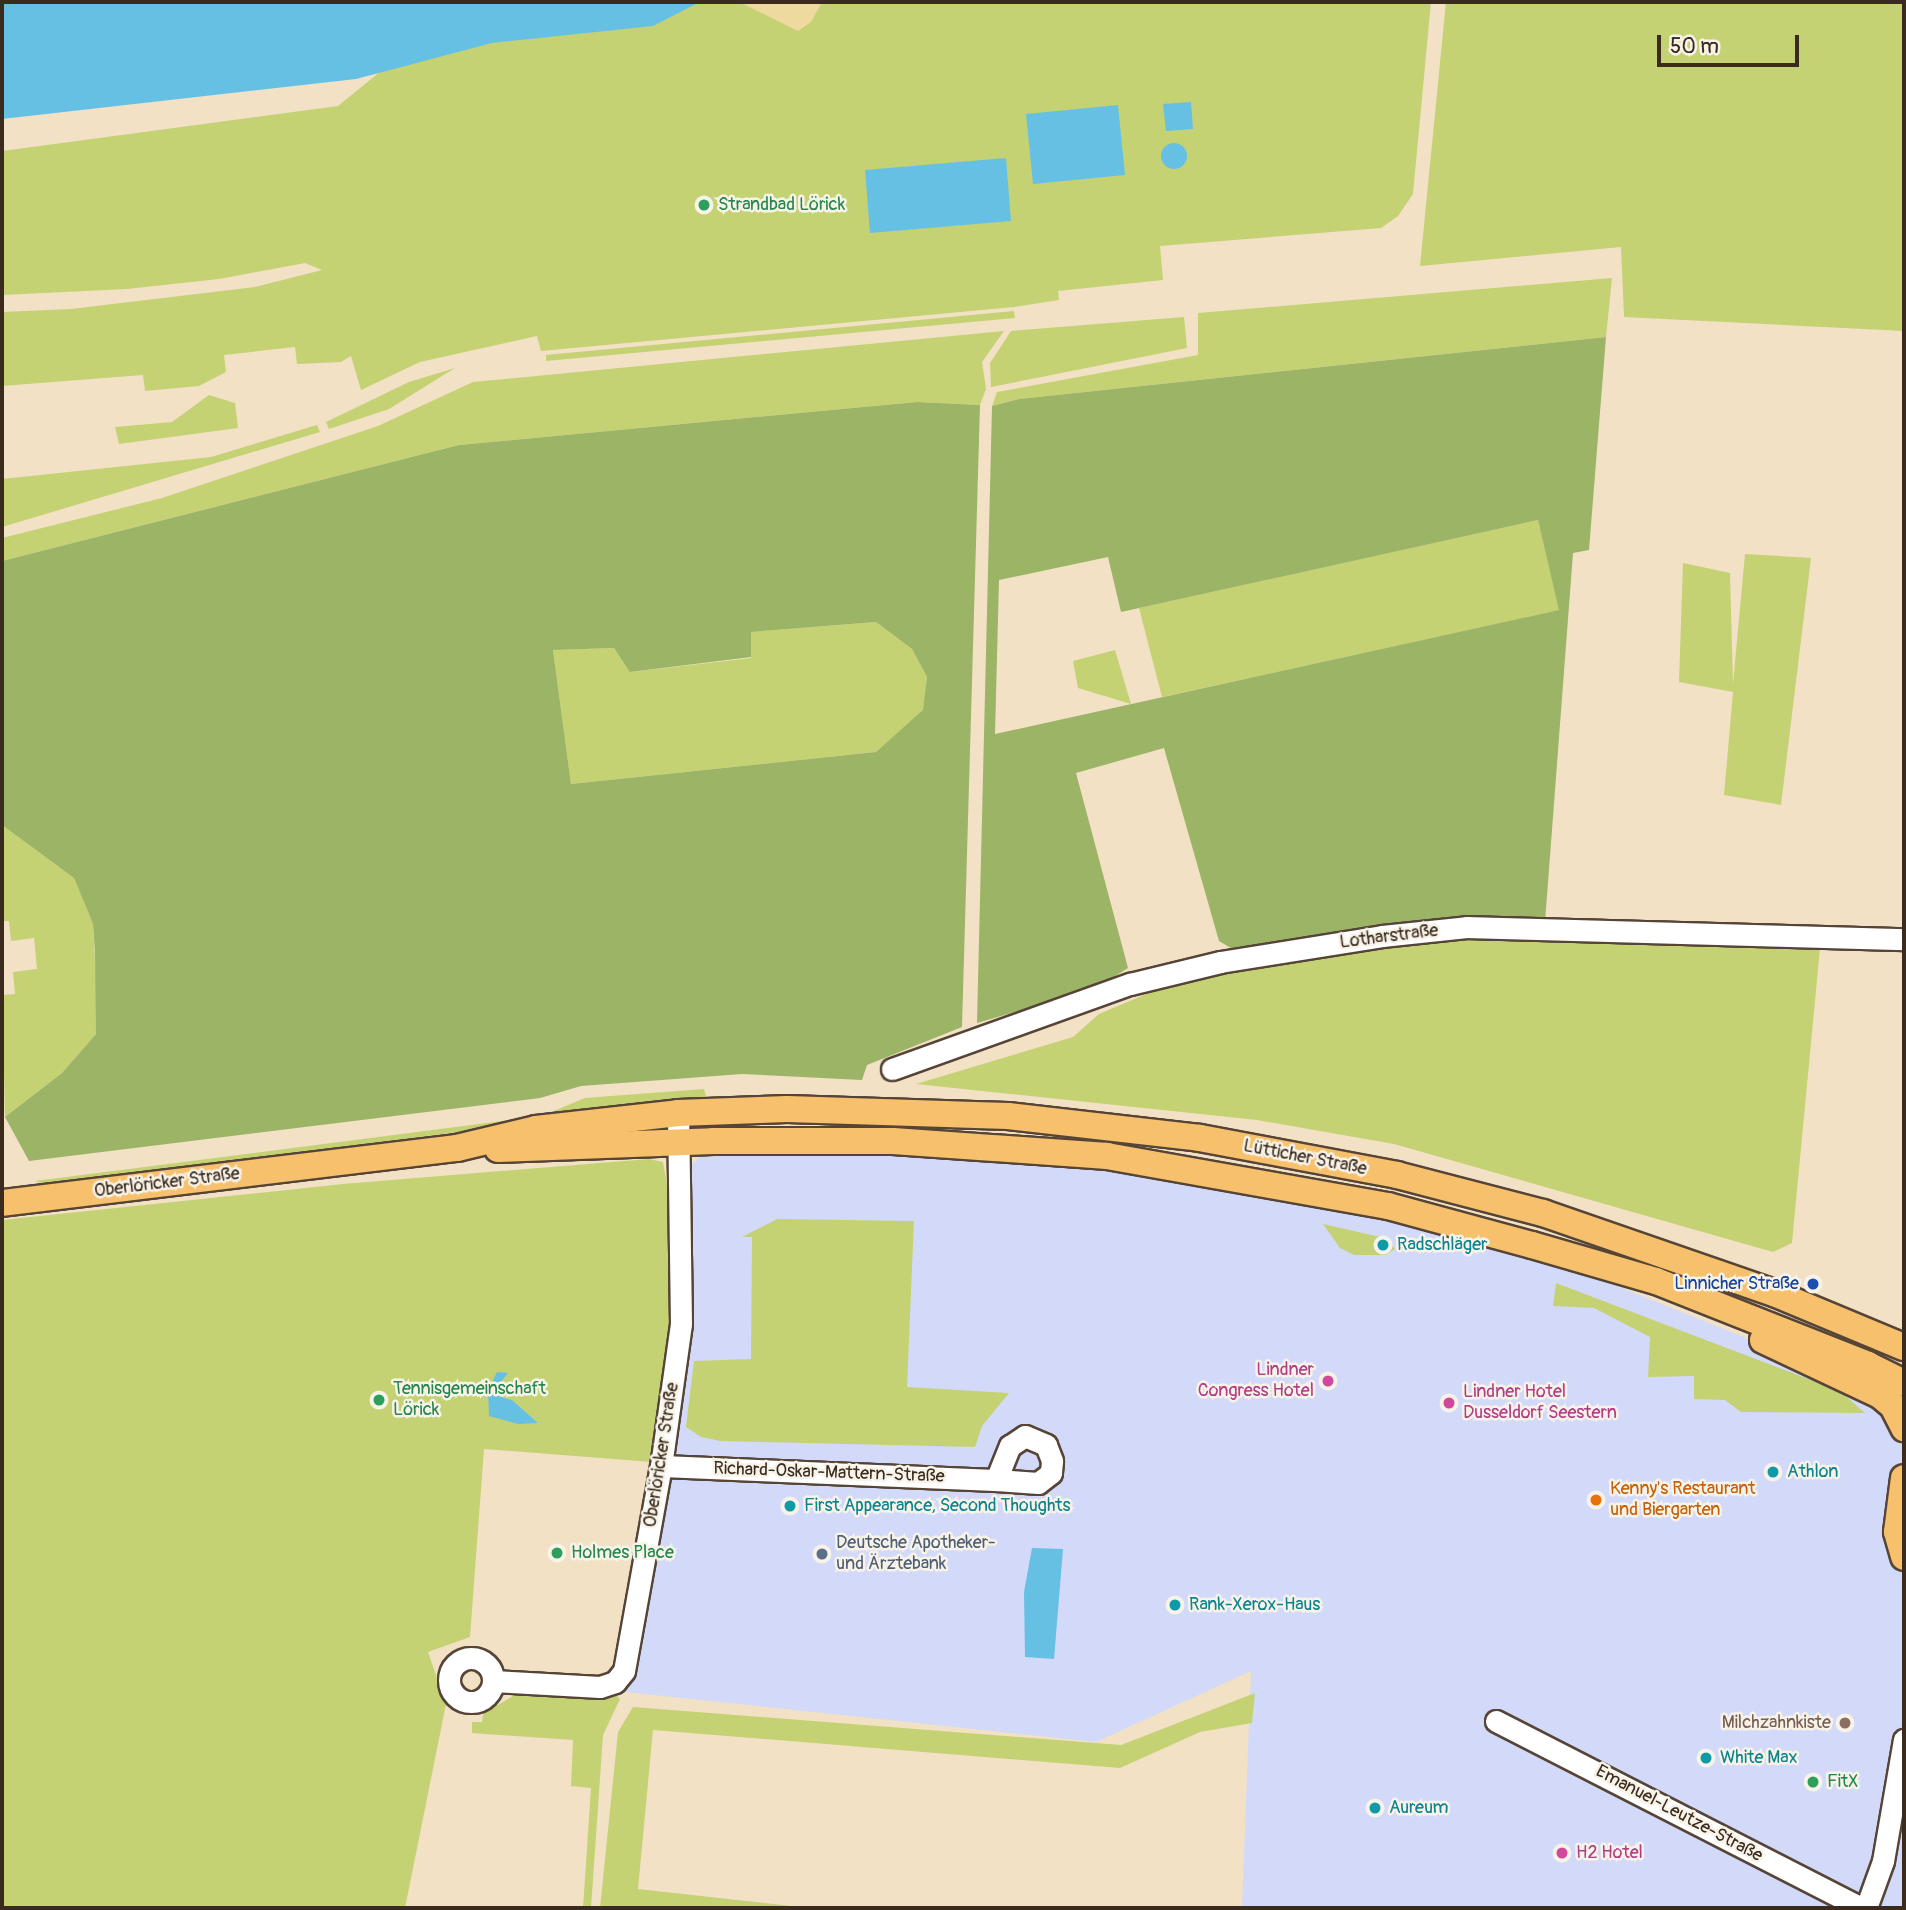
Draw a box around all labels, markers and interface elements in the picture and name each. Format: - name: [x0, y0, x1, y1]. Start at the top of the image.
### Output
- scale bar: [1661, 21, 1803, 65]
- text: 50 m: [1670, 33, 1719, 60]
- place label: Strandbad Lörick: [718, 194, 845, 216]
- marker: Strandbad Lörick: [696, 197, 712, 213]
- street label: Lotharstraße: [1339, 920, 1439, 954]
- street label: Lütticher Straße: [1241, 1135, 1369, 1181]
- street label: Oberlöricker Straße: [93, 1163, 241, 1203]
- place label: Radschläger: [1397, 1234, 1487, 1256]
- marker: Radschläger: [1375, 1237, 1391, 1253]
- place label: Linnicher Straße: [1674, 1273, 1799, 1295]
- marker: Linnicher Straße: [1805, 1276, 1821, 1292]
- place label: Lindner Congress Hotel: [1198, 1360, 1314, 1402]
- marker: Lindner Congress Hotel: [1320, 1373, 1336, 1389]
- place label: Tennisgemeinschaft Lörick: [393, 1379, 546, 1422]
- street label: Oberlöricker Straße: [640, 1381, 684, 1529]
- place label: Lindner Hotel Dusseldorf Seestern: [1463, 1382, 1617, 1424]
- marker: Tennisgemeinschaft Lörick: [371, 1392, 387, 1408]
- marker: Lindner Hotel Dusseldorf Seestern: [1441, 1395, 1457, 1411]
- street label: Richard-Oskar-Mattern-Straße: [713, 1458, 945, 1488]
- place label: Athlon: [1787, 1461, 1838, 1483]
- marker: Athlon: [1765, 1464, 1781, 1480]
- place label: Kenny's Restaurant und Biergarten: [1610, 1479, 1755, 1522]
- marker: Kenny's Restaurant und Biergarten: [1588, 1492, 1604, 1508]
- place label: First Appearance, Second Thoughts: [804, 1495, 1071, 1517]
- marker: First Appearance, Second Thoughts: [782, 1498, 798, 1514]
- place label: Deutsche Apotheker- und Ärztebank: [836, 1533, 996, 1576]
- place label: Holmes Place: [571, 1542, 674, 1564]
- marker: Holmes Place: [549, 1545, 565, 1561]
- marker: Deutsche Apotheker- und Ärztebank: [814, 1546, 830, 1562]
- place label: Rank-Xerox-Haus: [1189, 1594, 1320, 1616]
- marker: Rank-Xerox-Haus: [1167, 1597, 1183, 1613]
- place label: Milchzahnkiste: [1722, 1712, 1831, 1734]
- marker: Milchzahnkiste: [1837, 1715, 1853, 1731]
- place label: White Max: [1720, 1747, 1798, 1769]
- marker: White Max: [1698, 1750, 1714, 1766]
- street label: Emanuel-Leutze-Straße: [1592, 1761, 1766, 1867]
- place label: FitX: [1827, 1771, 1858, 1793]
- marker: FitX: [1805, 1774, 1821, 1790]
- place label: Aureum: [1389, 1797, 1448, 1819]
- marker: Aureum: [1367, 1800, 1383, 1816]
- place label: H2 Hotel: [1576, 1842, 1643, 1864]
- marker: H2 Hotel: [1554, 1845, 1570, 1861]

